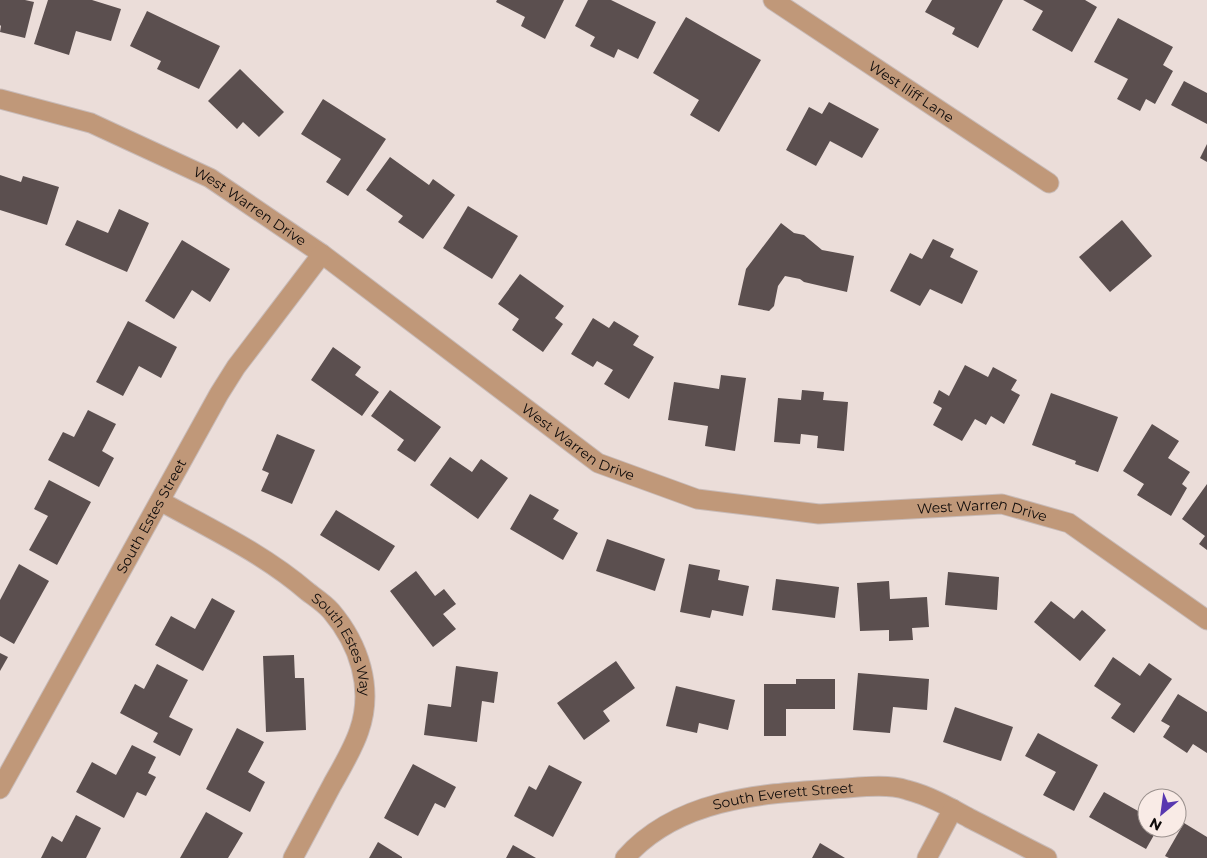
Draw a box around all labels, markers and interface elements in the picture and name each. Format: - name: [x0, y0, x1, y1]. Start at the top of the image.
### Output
- street label: West Iliff Lane: [865, 57, 958, 127]
- street label: West Warren Drive: [191, 163, 310, 250]
- street label: West Warren Drive: [518, 399, 637, 484]
- street label: South Estes Street: [112, 455, 190, 577]
- street label: West Warren Drive: [916, 494, 1049, 525]
- street label: South Estes Way: [308, 589, 374, 697]
- street label: South Everett Street: [711, 779, 855, 814]
- north arrow: [1137, 788, 1187, 838]
- text: N: [1146, 814, 1165, 835]

